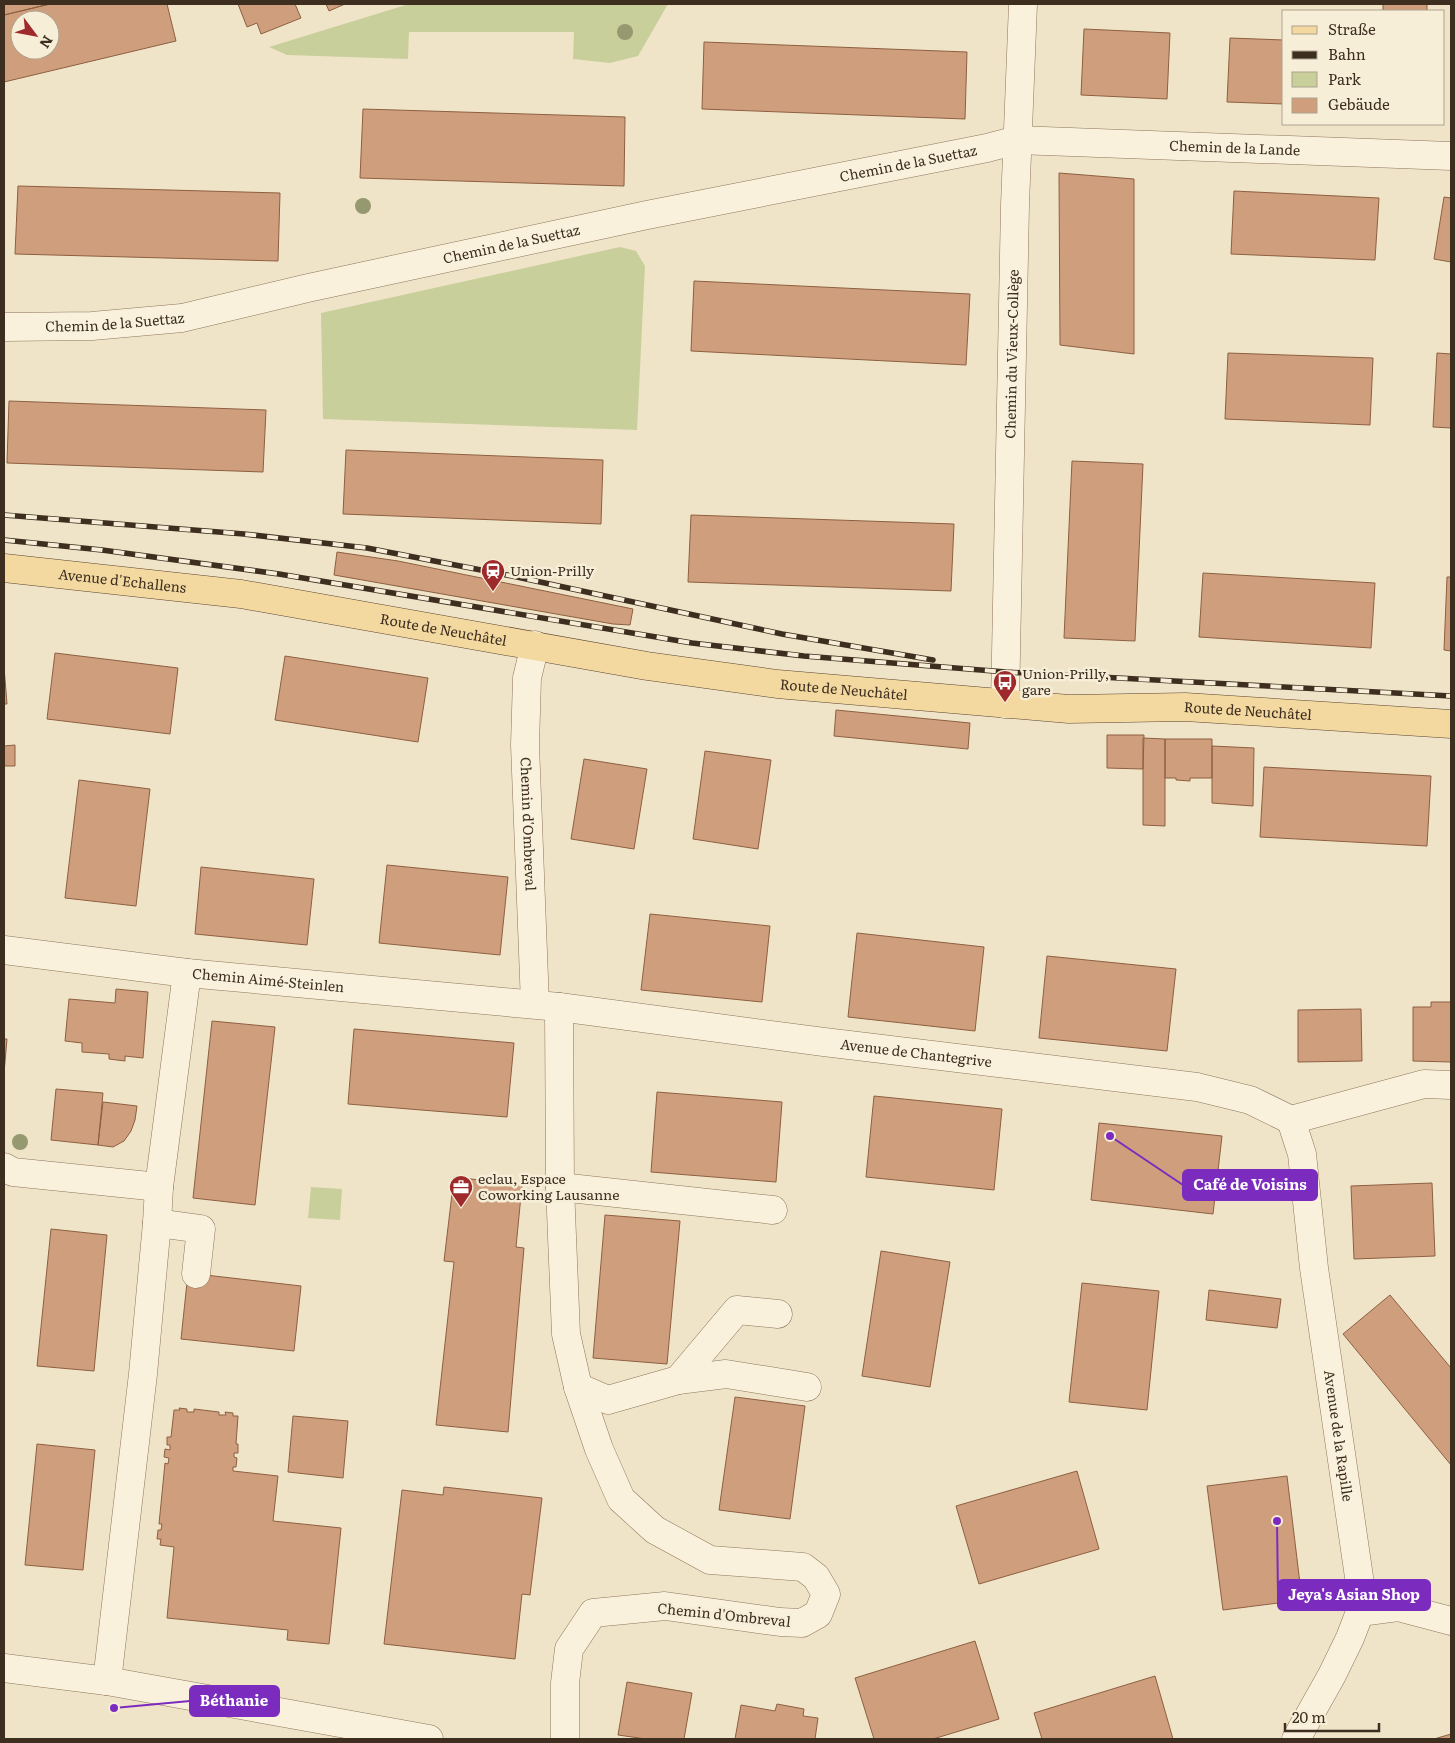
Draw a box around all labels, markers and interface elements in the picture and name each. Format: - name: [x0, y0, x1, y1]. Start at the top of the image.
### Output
- north arrow: [10, 10, 60, 60]
- legend: [1282, 10, 1445, 125]
- text: Straße: [1328, 17, 1376, 40]
- text: N: [35, 32, 58, 53]
- text: Bahn: [1328, 42, 1366, 65]
- text: Park: [1328, 67, 1362, 90]
- text: Gebäude: [1328, 92, 1390, 115]
- street label: Chemin de la Lande: [1169, 135, 1301, 159]
- street label: Chemin de la Suettaz: [838, 139, 979, 186]
- street label: Chemin de la Suettaz: [441, 219, 582, 268]
- street label: Chemin du Vieux-Collège: [999, 269, 1023, 439]
- street label: Chemin de la Suettaz: [45, 307, 185, 336]
- station icon: Union-Prilly: [480, 558, 506, 592]
- place label: Union-Prilly: [510, 560, 595, 580]
- street label: Avenue d'Echallens: [57, 563, 187, 597]
- street label: Route de Neuchâtel: [379, 608, 509, 650]
- place label: Union-Prilly, gare: [1022, 663, 1109, 699]
- bus stop icon: Union-Prilly, gare: [992, 669, 1018, 703]
- street label: Route de Neuchâtel: [779, 673, 909, 704]
- street label: Route de Neuchâtel: [1183, 696, 1313, 724]
- street label: Chemin d'Ombreval: [516, 757, 542, 892]
- street label: Chemin Aimé-Steinlen: [191, 963, 345, 996]
- street label: Avenue de Chantegrive: [839, 1033, 993, 1071]
- place label: eclau, Espace Coworking Lausanne: [478, 1168, 619, 1204]
- callout: Café de Voisins: [1183, 1170, 1317, 1200]
- text: Café de Voisins: [1193, 1172, 1307, 1195]
- office icon: eclau, Espace Coworking Lausanne: [448, 1174, 474, 1208]
- street label: Avenue de la Rapille: [1320, 1369, 1359, 1503]
- callout: Jeya's Asian Shop: [1278, 1580, 1430, 1610]
- text: Jeya's Asian Shop: [1288, 1582, 1420, 1605]
- street label: Chemin d'Ombreval: [656, 1597, 792, 1631]
- callout: Béthanie: [190, 1686, 279, 1716]
- text: Béthanie: [200, 1688, 269, 1711]
- scale bar: [1285, 1700, 1379, 1732]
- text: 20 m: [1292, 1705, 1326, 1728]

